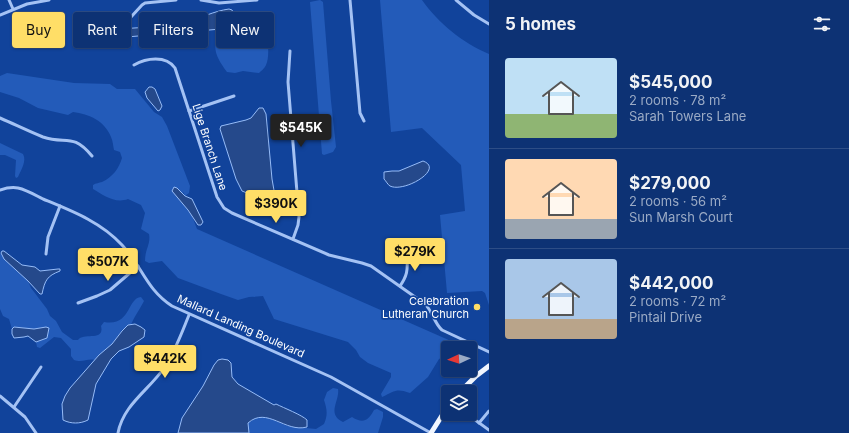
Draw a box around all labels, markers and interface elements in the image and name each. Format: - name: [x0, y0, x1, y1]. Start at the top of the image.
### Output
- chip: Buy: [12, 12, 65, 48]
- chip: Rent: [73, 12, 131, 48]
- chip: Filters: [139, 12, 208, 48]
- chip: New: [216, 12, 274, 48]
- icon: filters: [811, 13, 833, 35]
- text: 5 homes: [505, 14, 576, 34]
- text: $545,000: [629, 72, 713, 92]
- icon: home: [537, 74, 585, 122]
- text: 2 rooms · 78 m²: [629, 92, 726, 108]
- street label: Lige Branch Lane: [189, 102, 231, 192]
- text: Sarah Towers Lane: [629, 108, 746, 124]
- pin: $545K: [273, 114, 329, 148]
- text: $545K: [279, 119, 323, 135]
- text: $279,000: [629, 173, 711, 193]
- icon: home: [537, 175, 585, 223]
- pin: $390K: [248, 190, 304, 224]
- text: 2 rooms · 56 m²: [629, 193, 727, 209]
- text: $390K: [254, 195, 298, 211]
- text: Sun Marsh Court: [629, 209, 733, 225]
- pin: $279K: [387, 238, 443, 272]
- text: $279K: [394, 243, 436, 259]
- pin: $507K: [80, 248, 136, 282]
- text: $507K: [87, 253, 129, 269]
- text: $442,000: [629, 273, 713, 293]
- icon: home: [537, 275, 585, 323]
- street label: Mallard Landing Boulevard: [175, 291, 307, 361]
- text: 2 rooms · 72 m²: [629, 293, 726, 309]
- place label: Celebration Lutheran Church: [382, 294, 469, 321]
- marker: Celebration Lutheran Church: [472, 302, 482, 312]
- text: Pintail Drive: [629, 309, 702, 325]
- north arrow: [441, 341, 477, 377]
- map controls: [441, 341, 477, 421]
- pin: $442K: [137, 345, 193, 379]
- text: $442K: [143, 350, 187, 366]
- button: layers: [441, 385, 477, 421]

